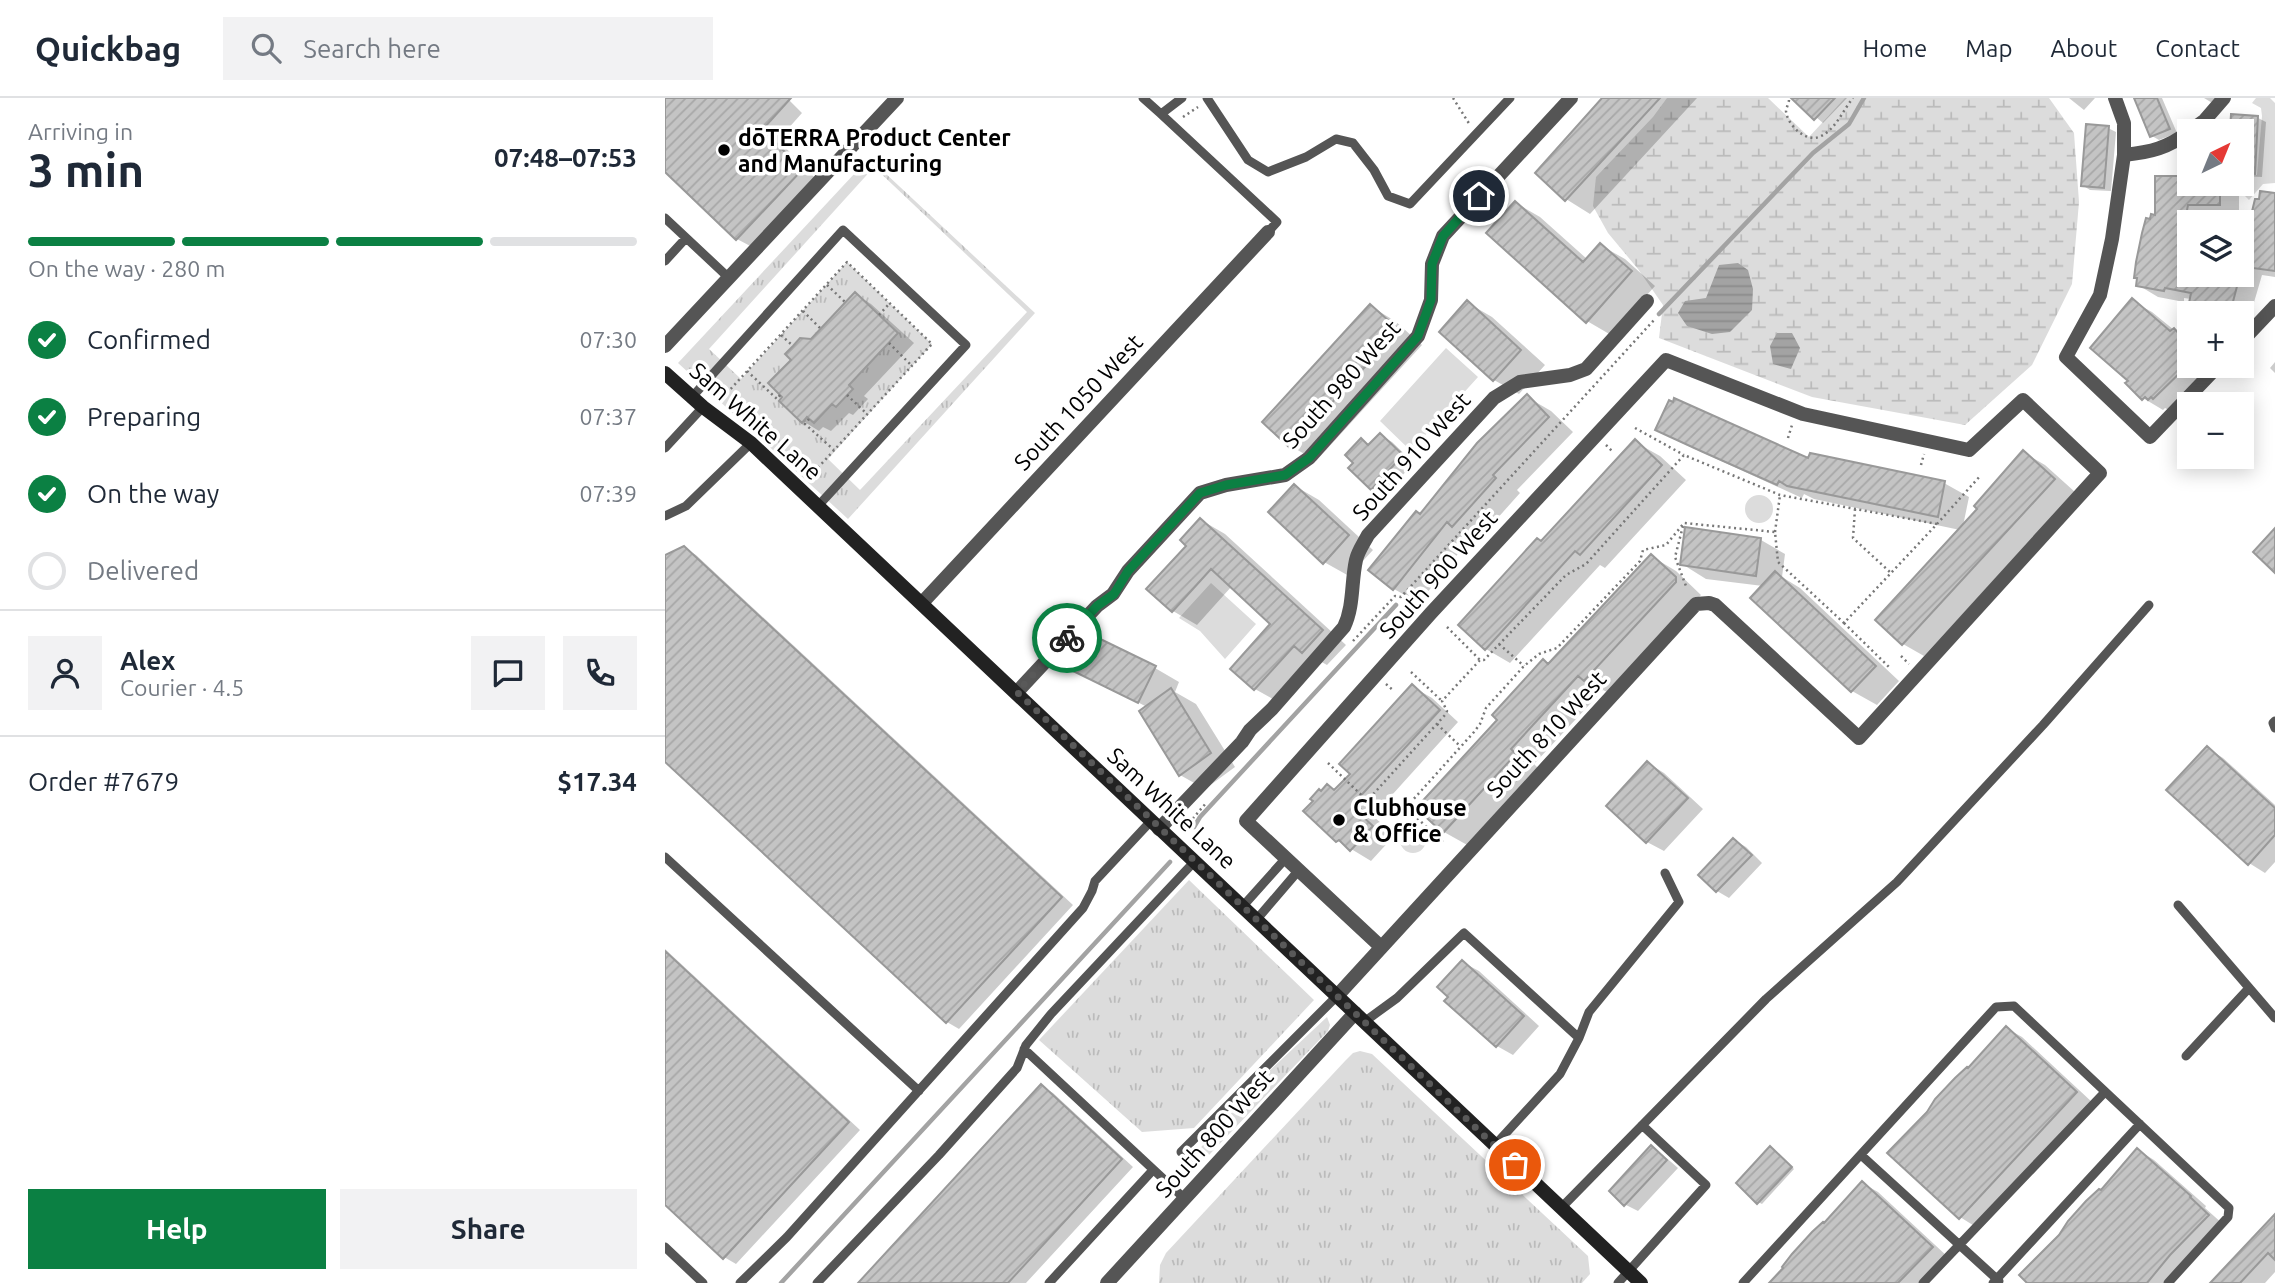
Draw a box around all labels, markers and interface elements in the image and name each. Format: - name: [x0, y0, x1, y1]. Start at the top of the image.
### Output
- search box: [223, 17, 713, 80]
- icon: search: [247, 29, 285, 67]
- text: Quickbag: [35, 30, 181, 67]
- text: Search here: [303, 34, 441, 63]
- text: Home: [1862, 35, 1927, 62]
- text: Map: [1965, 35, 2012, 62]
- text: About: [2050, 35, 2117, 62]
- text: Contact: [2155, 35, 2240, 62]
- text: Arriving in: [28, 119, 133, 144]
- north arrow: [2177, 119, 2254, 196]
- map controls: [2177, 119, 2254, 469]
- place label: dōTERRA Product Center and Manufacturing: [738, 125, 1011, 176]
- marker: dōTERRA Product Center and Manufacturing: [716, 142, 732, 158]
- text: 07:48–07:53: [494, 143, 637, 172]
- text: 3 min: [28, 144, 144, 196]
- pin: [1449, 166, 1509, 226]
- icon: home: [1460, 177, 1498, 215]
- button: layers: [2177, 210, 2254, 287]
- text: On the way · 280 m: [28, 256, 225, 281]
- button: +: [2177, 301, 2254, 378]
- street label: South 980 West: [1277, 315, 1405, 453]
- icon: check: [28, 321, 66, 359]
- text: Confirmed: [87, 325, 211, 354]
- text: 07:30: [579, 327, 637, 352]
- street label: South 1050 West: [1009, 329, 1147, 475]
- street label: Sam White Lane: [685, 357, 827, 485]
- street label: South 910 West: [1347, 387, 1475, 525]
- button: −: [2177, 392, 2254, 469]
- icon: check: [28, 398, 66, 436]
- text: Preparing: [87, 402, 201, 431]
- text: 07:37: [579, 404, 637, 429]
- icon: check: [28, 475, 66, 513]
- text: On the way: [87, 479, 219, 508]
- text: 07:39: [579, 481, 637, 506]
- street label: South 900 West: [1374, 505, 1502, 643]
- text: Delivered: [87, 556, 199, 585]
- courier: [1032, 603, 1102, 673]
- icon: bike: [1048, 619, 1086, 657]
- button: person: [28, 636, 102, 710]
- button: chat: [471, 636, 545, 710]
- button: phone: [563, 636, 637, 710]
- text: Alex: [120, 646, 175, 675]
- street label: South 810 West: [1481, 666, 1611, 802]
- text: Courier · 4.5: [120, 675, 244, 700]
- street label: Sam White Lane: [1103, 742, 1241, 874]
- text: Order #7679: [28, 767, 179, 796]
- text: $17.34: [557, 767, 637, 796]
- place label: Clubhouse & Office: [1353, 795, 1467, 846]
- marker: Clubhouse & Office: [1331, 812, 1347, 828]
- street label: South 800 West: [1150, 1064, 1278, 1202]
- pin: [1485, 1135, 1545, 1195]
- icon: bag: [1496, 1146, 1534, 1184]
- button: Help: [28, 1189, 326, 1269]
- button: Share: [340, 1189, 637, 1269]

